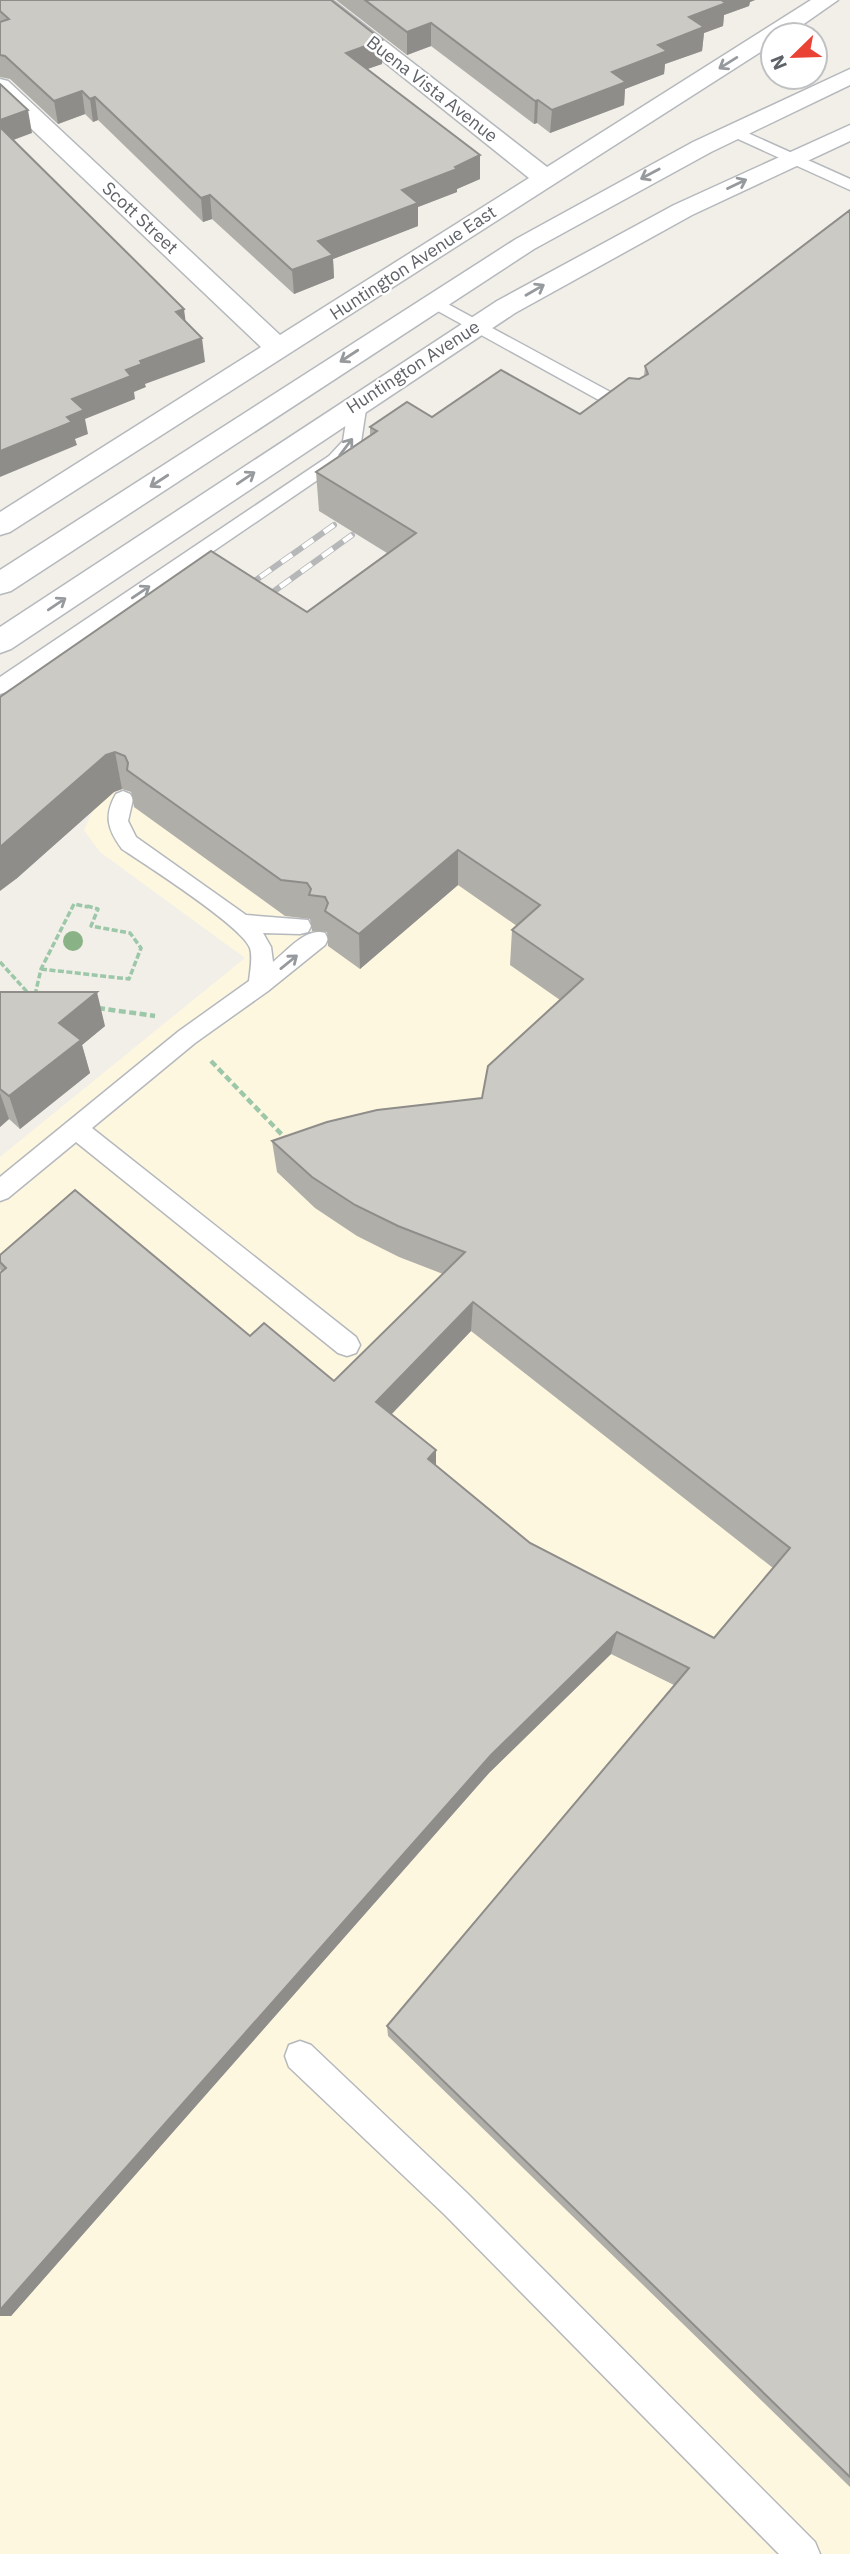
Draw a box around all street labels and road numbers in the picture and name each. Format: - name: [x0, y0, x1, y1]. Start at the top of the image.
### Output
- street label: Buena Vista Avenue: [362, 30, 503, 147]
- street label: Scott Street: [98, 177, 183, 259]
- street label: Huntington Avenue East: [325, 200, 500, 325]
- street label: Huntington Avenue: [342, 315, 484, 418]

